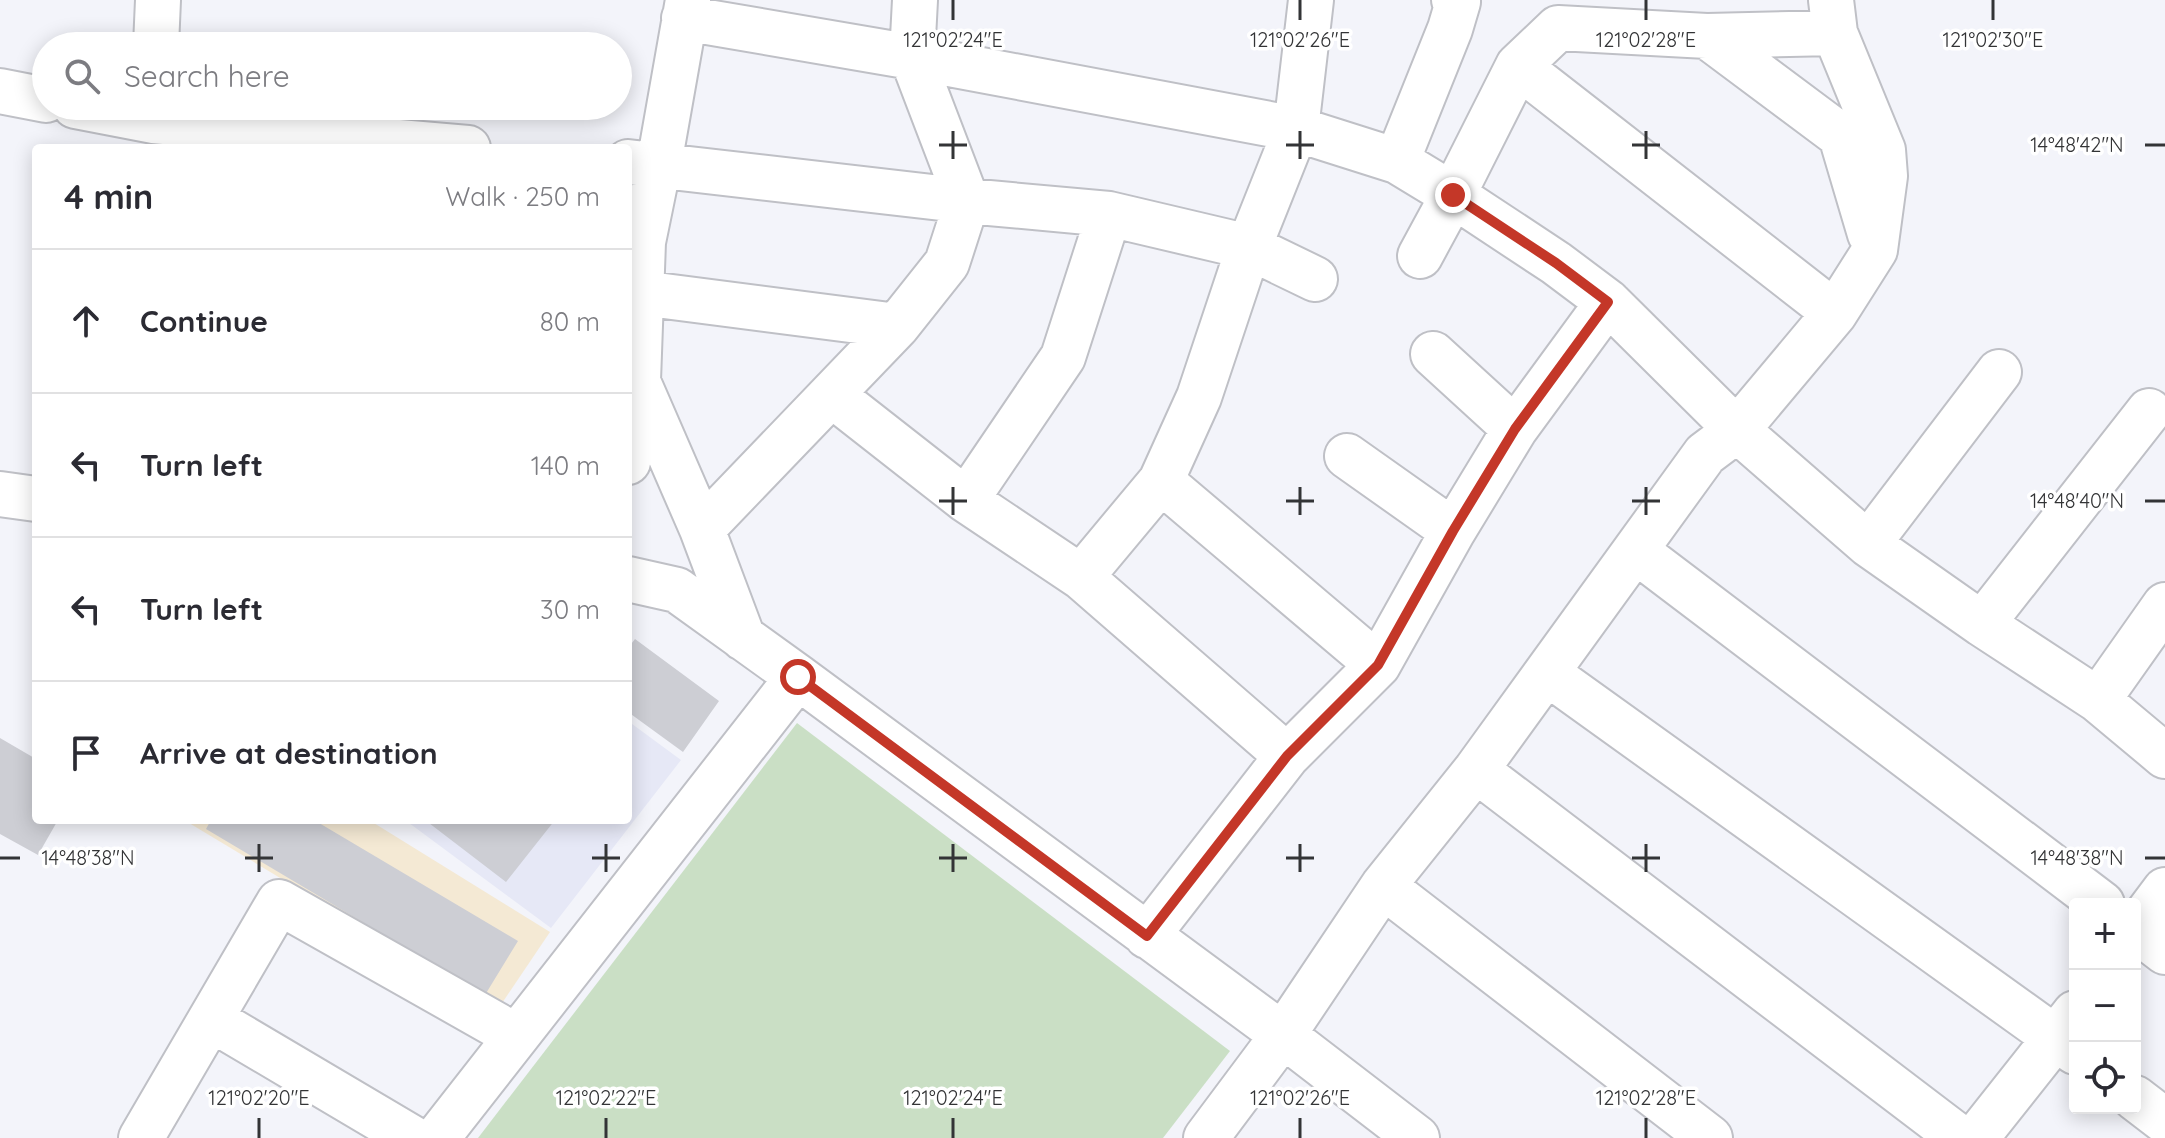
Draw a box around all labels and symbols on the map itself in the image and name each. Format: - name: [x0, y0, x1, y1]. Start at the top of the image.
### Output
- text: 121°02'24"E: [903, 27, 1003, 52]
- text: 121°02'26"E: [1250, 27, 1350, 52]
- text: 121°02'28"E: [1596, 27, 1696, 52]
- text: 121°02'30"E: [1943, 27, 2043, 52]
- text: 14°48'42"N: [2030, 132, 2124, 157]
- route end: [1435, 177, 1471, 213]
- text: 14°48'40"N: [2030, 488, 2124, 513]
- route start: [780, 659, 816, 695]
- text: 14°48'38"N: [42, 845, 134, 870]
- text: 14°48'38"N: [2031, 845, 2123, 870]
- text: 121°02'20"E: [208, 1085, 310, 1110]
- text: 121°02'22"E: [556, 1085, 656, 1110]
- text: 121°02'24"E: [903, 1085, 1003, 1110]
- text: 121°02'26"E: [1250, 1085, 1350, 1110]
- text: 121°02'28"E: [1596, 1085, 1696, 1110]

